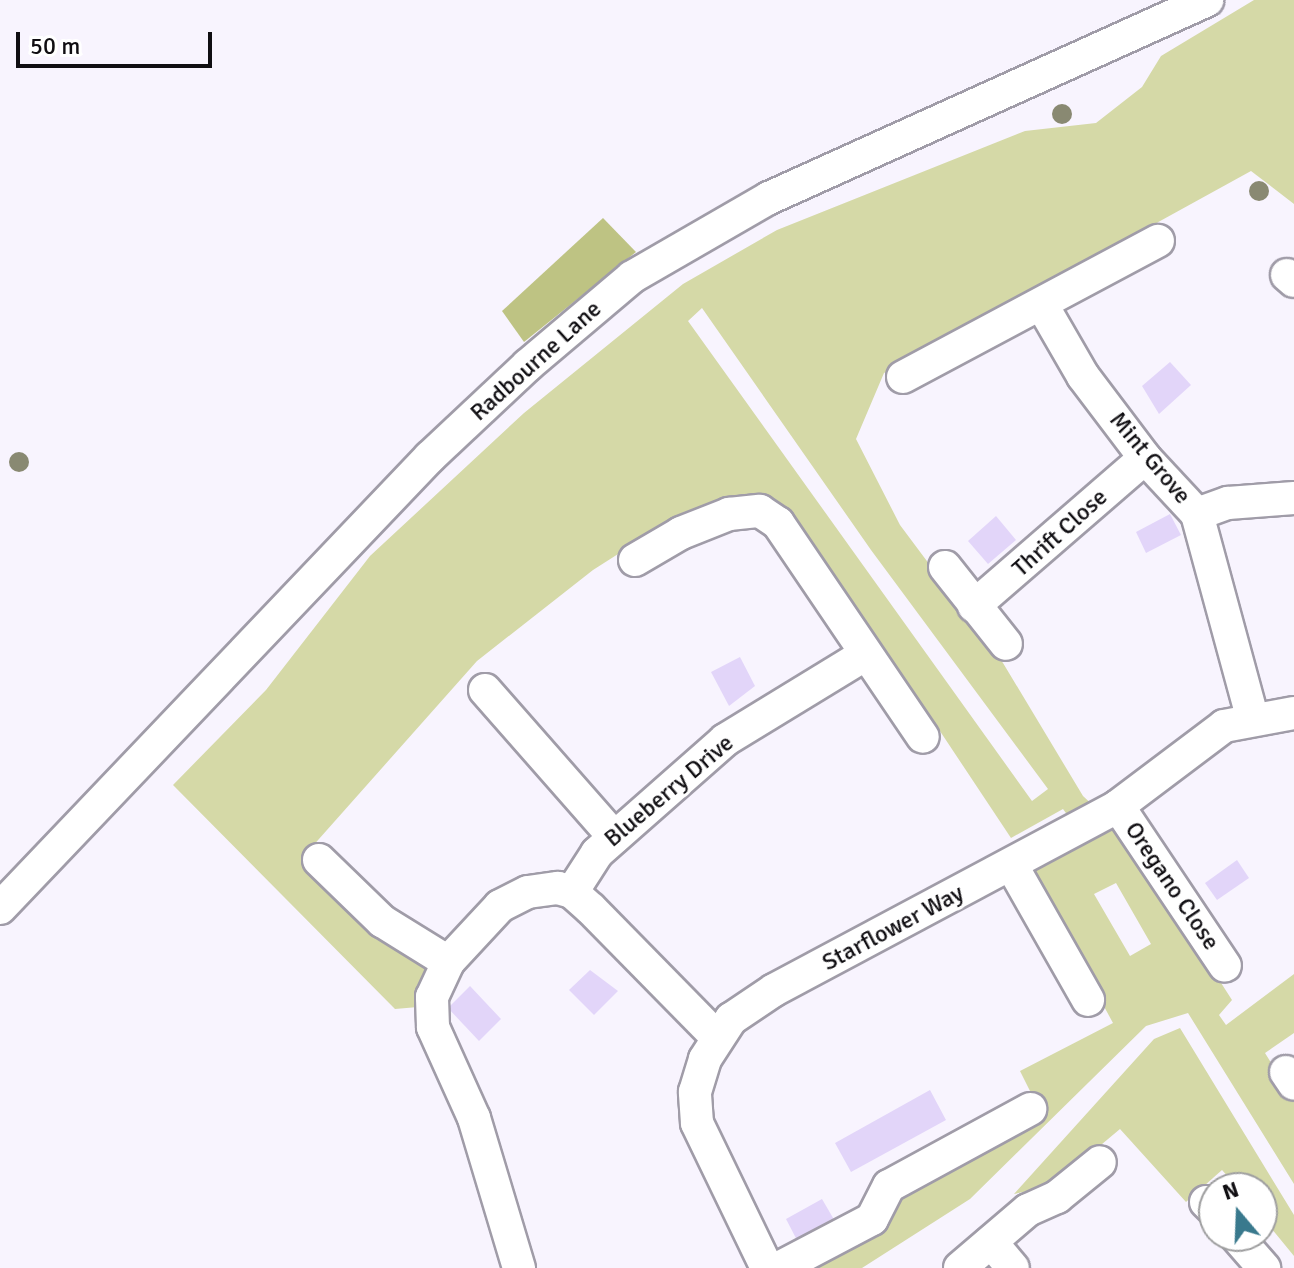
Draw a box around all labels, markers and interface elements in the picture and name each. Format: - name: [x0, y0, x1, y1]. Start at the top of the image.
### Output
- scale bar: [20, 16, 216, 66]
- text: 50 m: [30, 31, 80, 61]
- street label: Radbourne Lane: [465, 295, 607, 427]
- street label: Mint Grove: [1103, 406, 1197, 510]
- street label: Thrift Close: [1007, 483, 1113, 583]
- street label: Blueberry Drive: [599, 729, 739, 853]
- street label: Oregano Close: [1119, 817, 1225, 955]
- street label: Starflower Way: [817, 879, 969, 977]
- north arrow: [1198, 1172, 1278, 1252]
- text: N: [1219, 1175, 1242, 1206]

